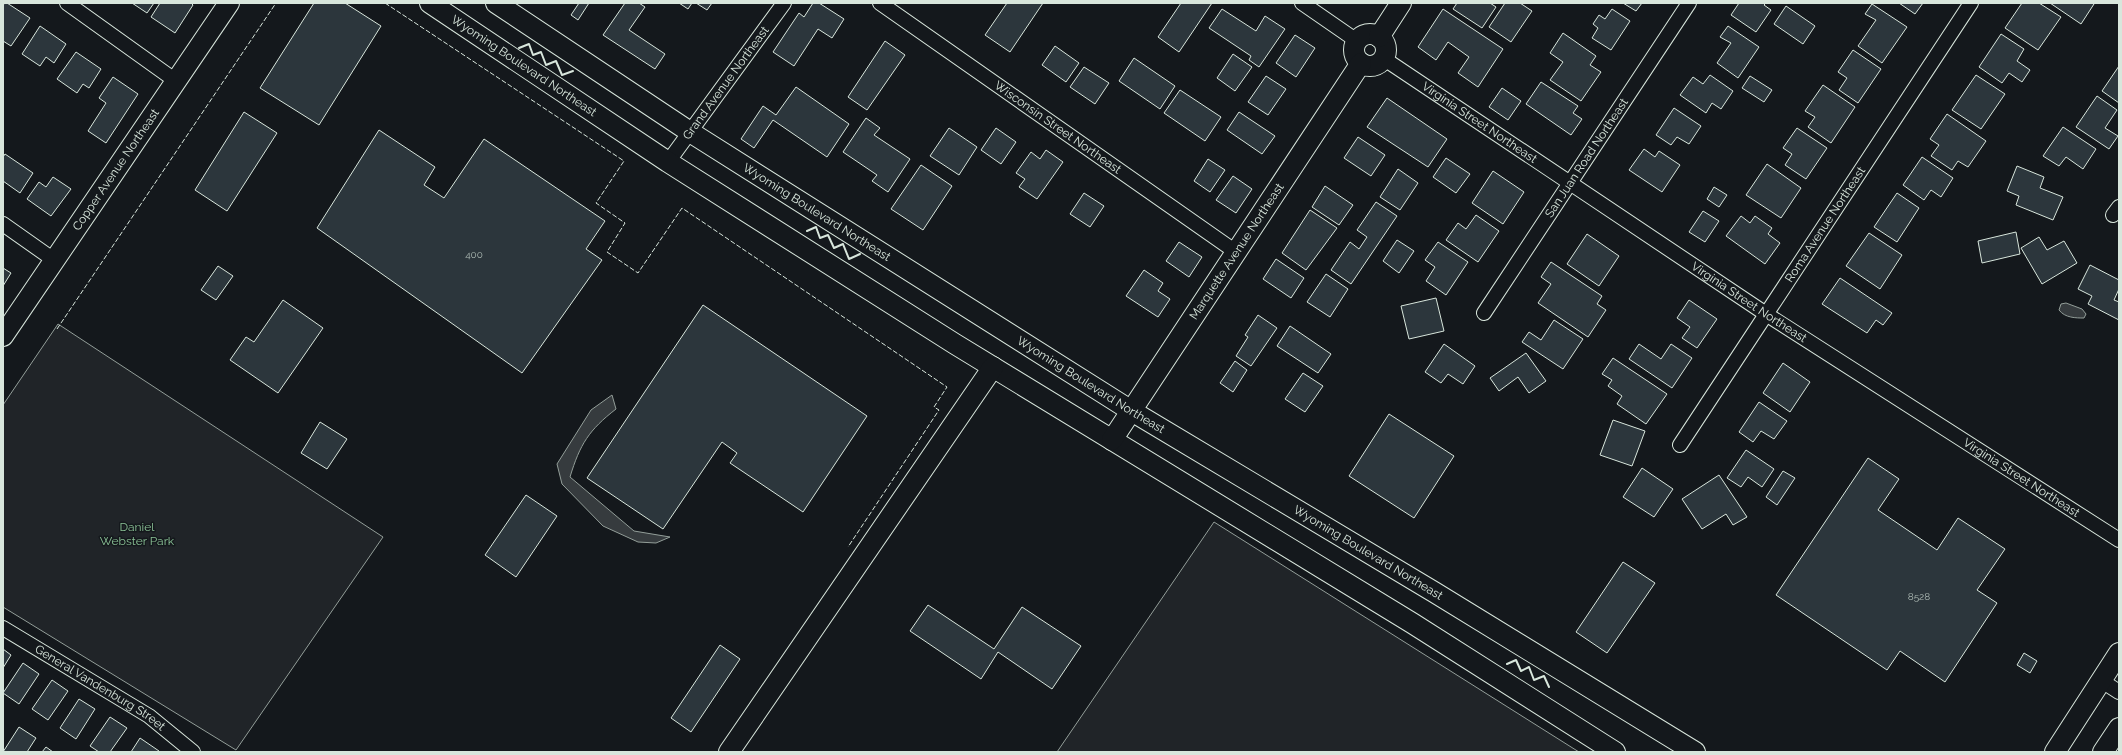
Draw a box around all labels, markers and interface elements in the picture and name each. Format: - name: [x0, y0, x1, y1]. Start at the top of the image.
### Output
- street label: Wyoming Boulevard Northeast: [449, 12, 599, 119]
- street label: Grand Avenue Northeast: [680, 23, 772, 142]
- street label: Wisconsin Street Northeast: [992, 78, 1124, 177]
- street label: Virginia Street Northeast: [1419, 79, 1540, 166]
- street label: San Juan Road Northeast: [1542, 96, 1631, 220]
- street label: Copper Avenue Northeast: [70, 106, 162, 233]
- street label: Wyoming Boulevard Northeast: [740, 160, 893, 264]
- street label: Roma Avenue Northeast: [1782, 164, 1868, 285]
- street label: Marquette Avenue Northeast: [1186, 181, 1287, 322]
- house number: 400: [465, 249, 483, 260]
- street label: Virginia Street Northeast: [1689, 259, 1809, 345]
- street label: Wyoming Boulevard Northeast: [1014, 333, 1167, 436]
- street label: Virginia Street Northeast: [1961, 435, 2082, 520]
- street label: Wyoming Boulevard Northeast: [1291, 502, 1445, 603]
- park label: Daniel Webster Park: [100, 520, 175, 548]
- house number: 8528: [1908, 591, 1930, 602]
- street label: General Vandenburg Street: [32, 642, 168, 733]

